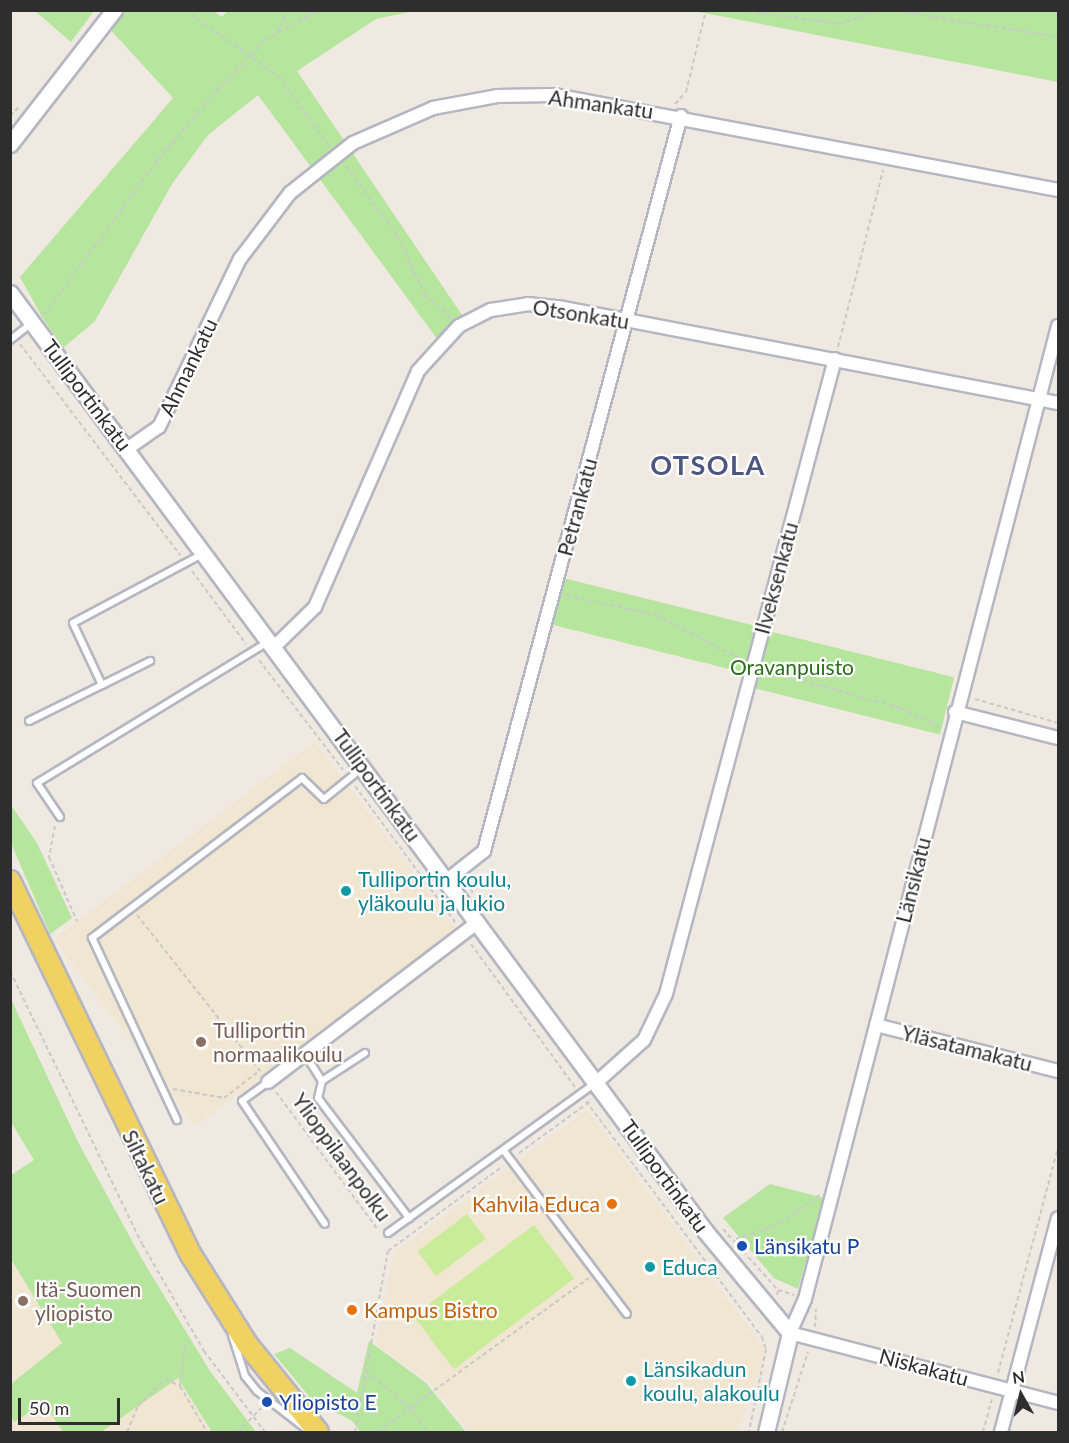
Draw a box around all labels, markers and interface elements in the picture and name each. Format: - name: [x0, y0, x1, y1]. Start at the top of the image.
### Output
- street label: Ahmankatu: [547, 84, 655, 124]
- street label: Otsonkatu: [531, 294, 631, 334]
- street label: Ahmankatu: [154, 314, 222, 420]
- street label: Tulliportinkatu: [37, 334, 137, 456]
- district label: OTSOLA: [650, 449, 766, 481]
- street label: Petrankatu: [552, 455, 602, 559]
- street label: Ilveksenkatu: [749, 519, 803, 637]
- park label: Oravanpuisto: [730, 654, 854, 680]
- street label: Tulliportinkatu: [328, 724, 426, 846]
- street label: Länsikatu: [890, 835, 936, 925]
- place label: Tulliportin koulu, yläkoulu ja lukio: [358, 866, 511, 916]
- marker: Tulliportin koulu, yläkoulu ja lukio: [339, 884, 353, 898]
- place label: Tulliportin normaalikoulu: [213, 1017, 343, 1067]
- street label: Yläsatamakatu: [899, 1020, 1035, 1076]
- marker: Tulliportin normaalikoulu: [194, 1035, 208, 1049]
- street label: Ylioppilaanpolku: [287, 1088, 397, 1226]
- street label: Tulliportinkatu: [616, 1115, 714, 1237]
- street label: Siltakatu: [117, 1126, 175, 1208]
- place label: Kahvila Educa: [472, 1191, 600, 1217]
- marker: Kahvila Educa: [605, 1197, 619, 1211]
- place label: Länsikatu P: [754, 1233, 859, 1259]
- marker: Länsikatu P: [735, 1239, 749, 1253]
- place label: Educa: [662, 1254, 718, 1280]
- marker: Educa: [643, 1260, 657, 1274]
- place label: Itä-Suomen yliopisto: [35, 1276, 141, 1326]
- marker: Itä-Suomen yliopisto: [16, 1294, 30, 1308]
- place label: Kampus Bistro: [364, 1297, 498, 1323]
- marker: Kampus Bistro: [345, 1303, 359, 1317]
- street label: Niskakatu: [877, 1343, 971, 1391]
- place label: Länsikadun koulu, alakoulu: [643, 1356, 780, 1406]
- north arrow: [991, 1365, 1051, 1425]
- text: N: [1011, 1366, 1026, 1387]
- marker: Länsikadun koulu, alakoulu: [624, 1374, 638, 1388]
- scale bar: [21, 1386, 123, 1424]
- place label: Yliopisto E: [279, 1389, 377, 1415]
- marker: Yliopisto E: [260, 1395, 274, 1409]
- text: 50 m: [29, 1397, 69, 1419]

